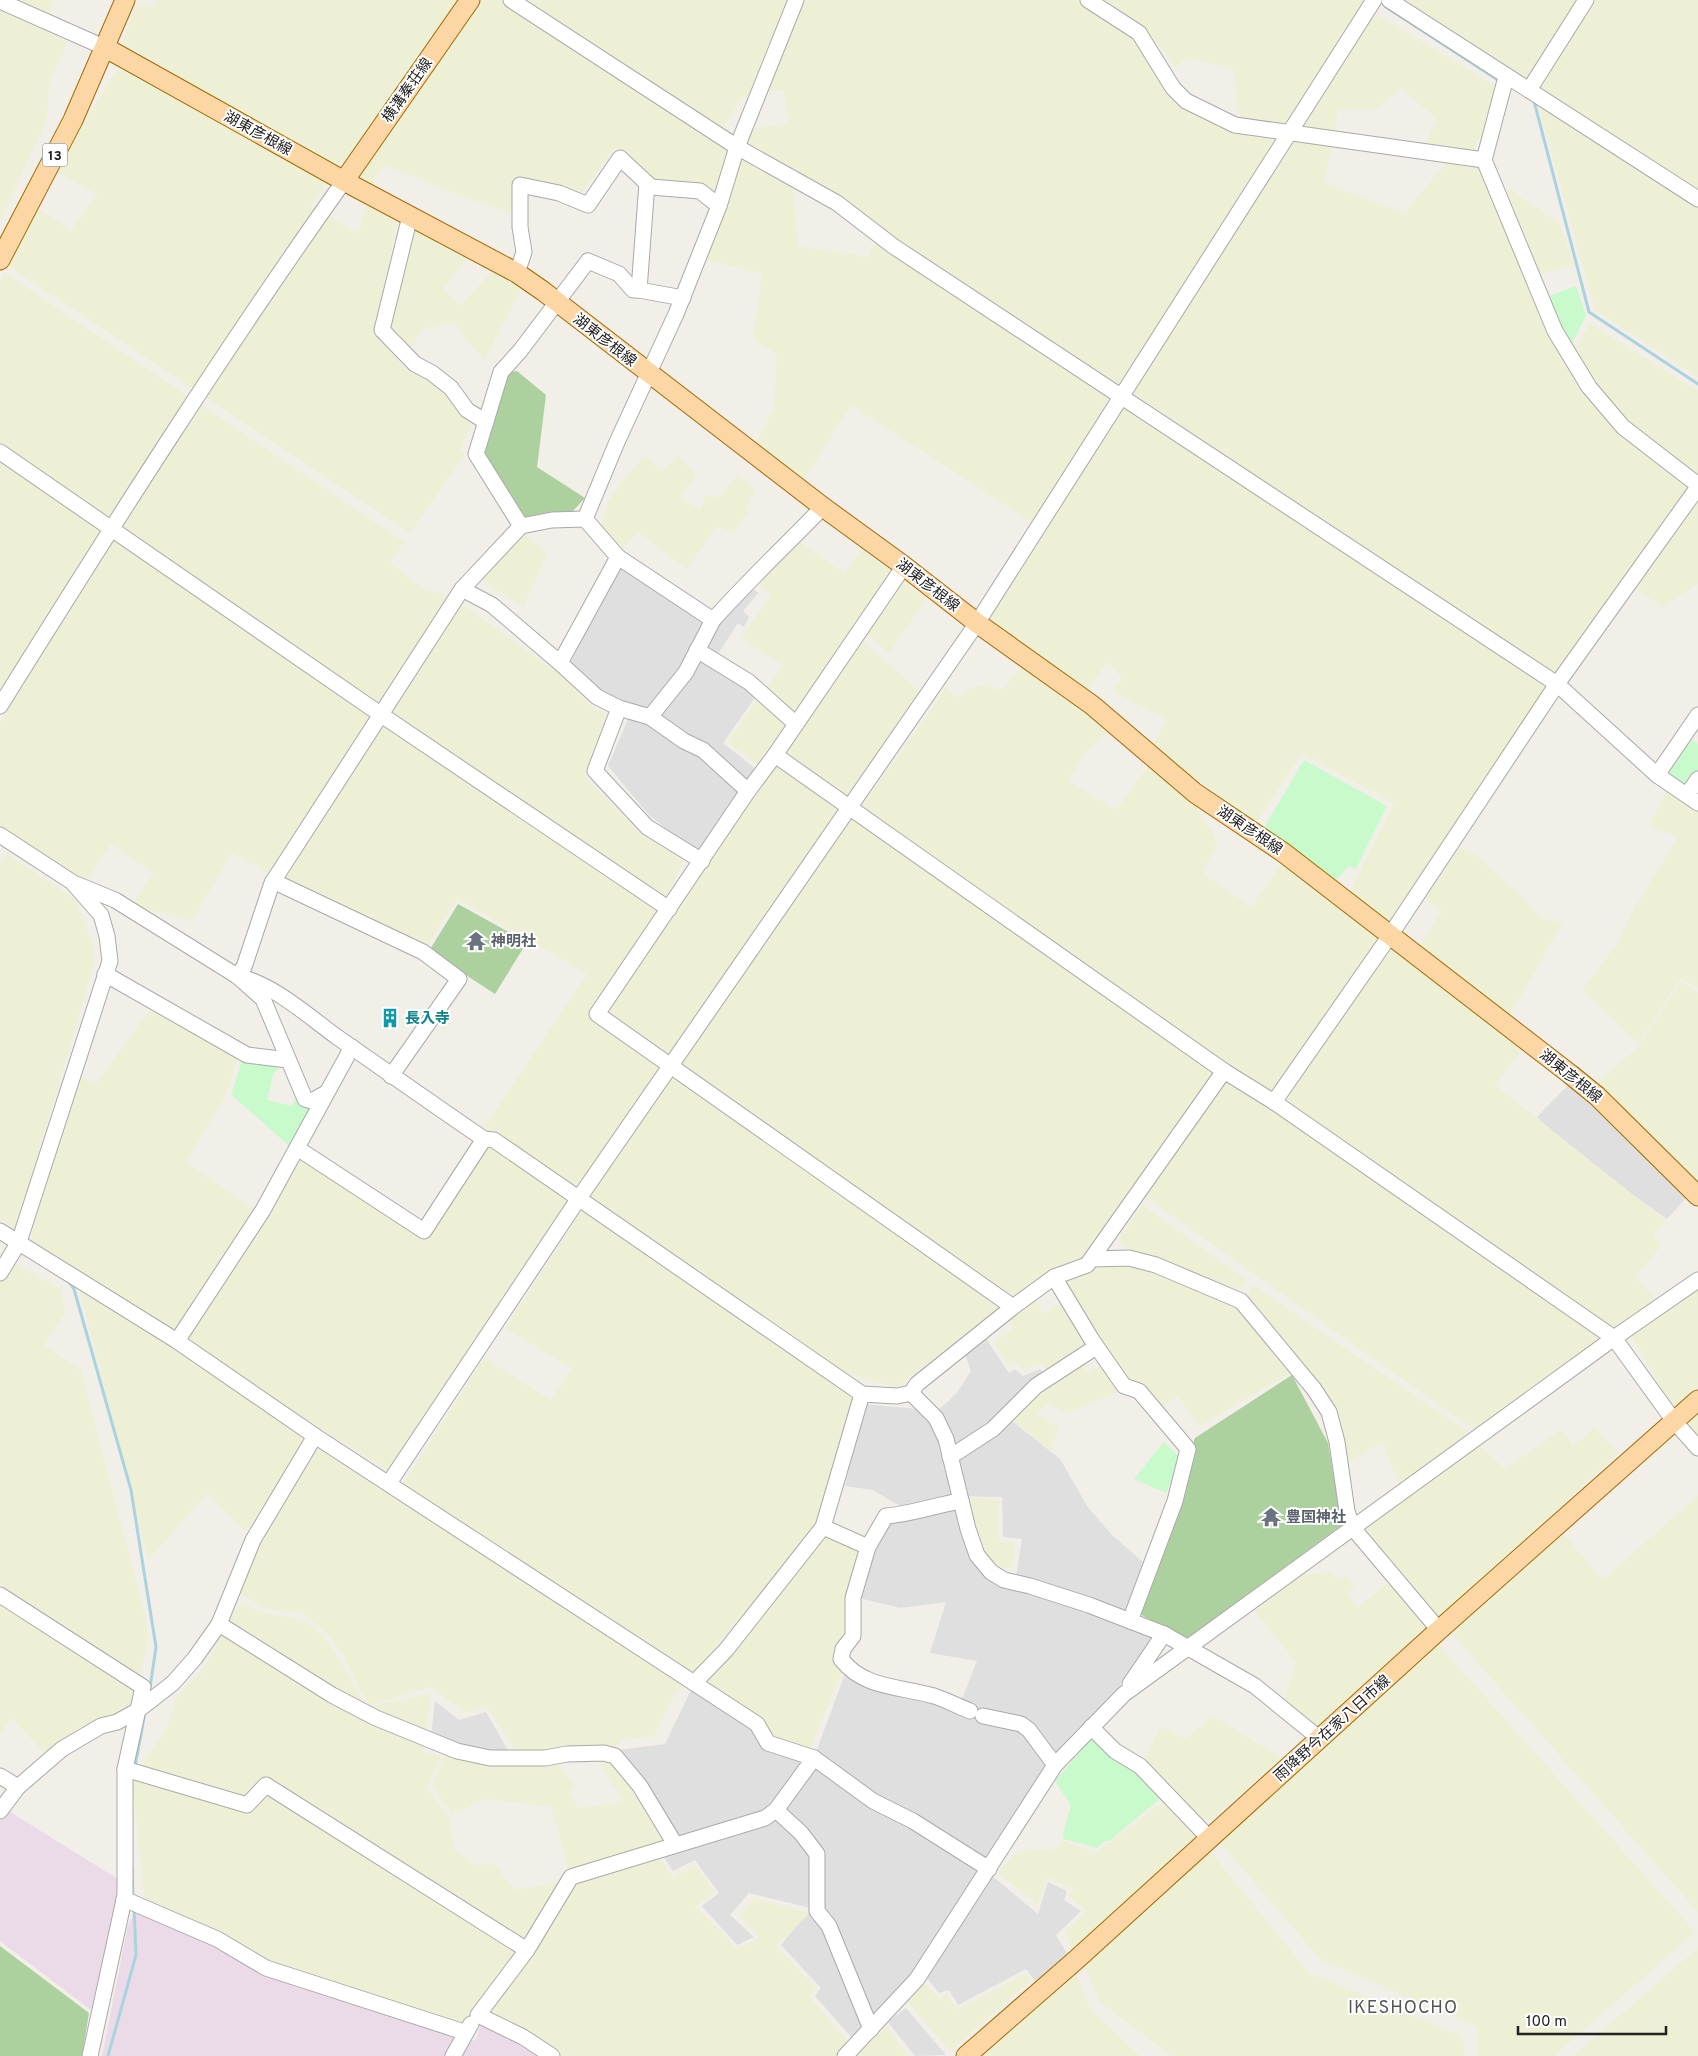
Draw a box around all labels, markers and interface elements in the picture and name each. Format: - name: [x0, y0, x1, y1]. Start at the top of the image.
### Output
- street label: 横溝秦荘線: [379, 55, 438, 127]
- street label: 湖東彦根線: [220, 108, 295, 161]
- road number: 13: [42, 144, 68, 166]
- street label: 湖東彦根線: [569, 311, 639, 372]
- street label: 湖東彦根線: [892, 556, 962, 617]
- street label: 湖東彦根線: [1213, 802, 1286, 860]
- temple icon: 神明社: [465, 930, 487, 952]
- place label: 神明社: [490, 932, 536, 952]
- building icon: 長入寺: [379, 1007, 401, 1029]
- place label: 長入寺: [405, 1010, 450, 1029]
- street label: 湖東彦根線: [1535, 1046, 1605, 1108]
- temple icon: 豊国神社: [1260, 1506, 1282, 1528]
- place label: 豊国神社: [1286, 1508, 1346, 1528]
- street label: 雨降野今在家八日市線: [1271, 1672, 1395, 1786]
- district label: IKESHOCHO: [1348, 1997, 1458, 2020]
- scale bar: [1518, 2004, 1666, 2036]
- text: 100 m: [1526, 2013, 1567, 2032]

